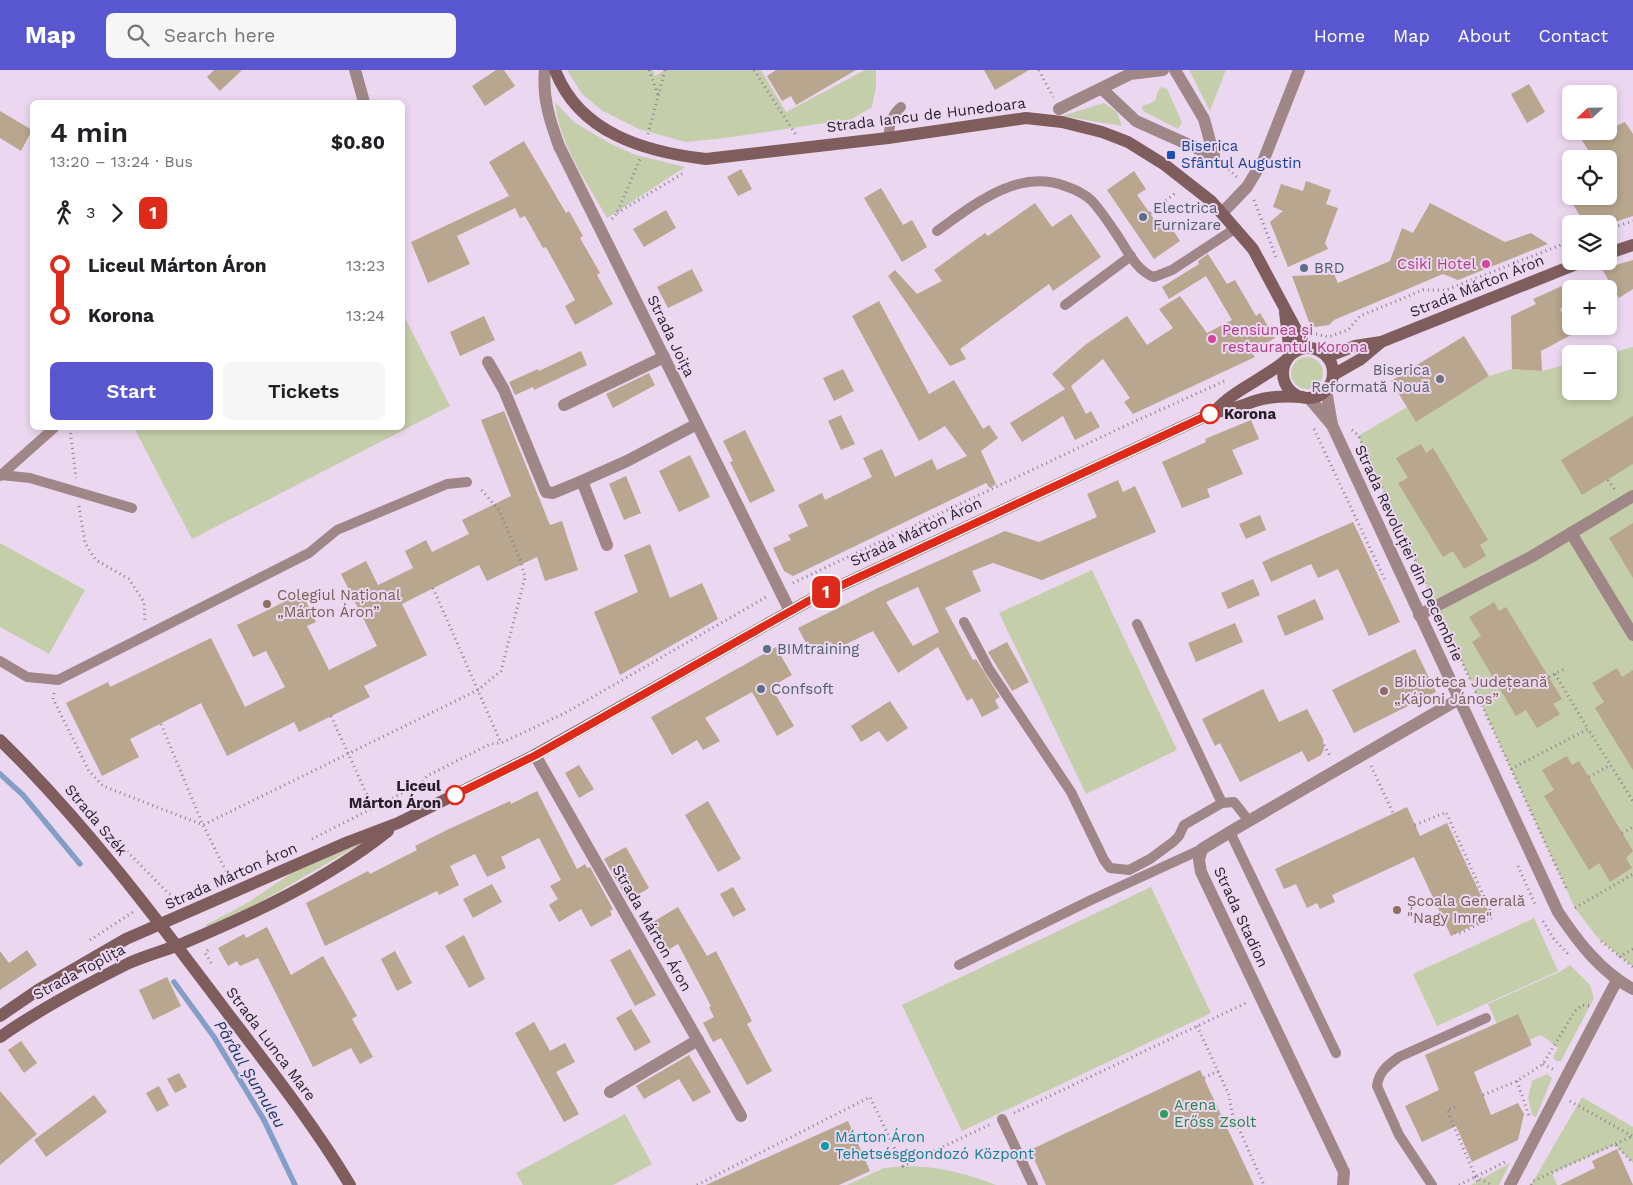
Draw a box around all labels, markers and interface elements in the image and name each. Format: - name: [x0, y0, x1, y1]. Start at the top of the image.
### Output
- search box: [106, 13, 456, 58]
- text: Map: [25, 21, 76, 49]
- icon: search: [124, 21, 152, 49]
- text: Search here: [164, 24, 275, 47]
- text: Home: [1314, 25, 1365, 46]
- text: Map: [1393, 25, 1430, 46]
- text: About: [1458, 25, 1510, 46]
- text: Contact: [1538, 25, 1608, 46]
- north arrow: [1562, 85, 1618, 140]
- map controls: [1562, 85, 1617, 400]
- street label: Strada Iancu de Hunedoara: [825, 94, 1027, 136]
- text: 4 min: [50, 116, 128, 149]
- text: $0.80: [331, 131, 385, 154]
- place label: Biserica Sfântul Augustin: [1181, 137, 1302, 172]
- marker: Biserica Sfântul Augustin: [1165, 149, 1177, 161]
- button: locate: [1562, 150, 1617, 205]
- text: 13:20 – 13:24 · Bus: [50, 152, 193, 171]
- icon: walk: [50, 199, 78, 227]
- icon: forward: [103, 199, 131, 227]
- place label: Electrica Furnizare: [1153, 199, 1221, 234]
- text: 1: [149, 202, 157, 223]
- text: 3: [86, 203, 95, 222]
- marker: Electrica Furnizare: [1137, 211, 1149, 223]
- button: layers: [1562, 215, 1617, 270]
- street label: Strada Márton Áron: [1407, 251, 1547, 321]
- text: Liceul Márton Áron: [88, 254, 267, 277]
- place label: Csiki Hotel: [1397, 255, 1476, 273]
- text: 13:23: [346, 256, 385, 275]
- marker: Csiki Hotel: [1480, 258, 1492, 270]
- place label: BRD: [1314, 259, 1345, 277]
- marker: BRD: [1298, 262, 1310, 274]
- button: +: [1562, 280, 1617, 335]
- street label: Strada Joița: [643, 292, 699, 380]
- text: Korona: [88, 304, 154, 327]
- text: 13:24: [346, 306, 385, 325]
- place label: Pensiunea și restaurantul Korona: [1222, 321, 1368, 356]
- marker: Pensiunea și restaurantul Korona: [1206, 333, 1218, 345]
- button: −: [1562, 345, 1617, 400]
- place label: Biserica Reformată Nouă: [1311, 361, 1430, 396]
- button: Start: [50, 362, 213, 420]
- button: Tickets: [223, 362, 385, 420]
- marker: Biserica Reformată Nouă: [1434, 373, 1446, 385]
- marker: Korona: [1200, 404, 1220, 424]
- place label: Korona: [1224, 405, 1276, 423]
- street label: Strada Revoluției din Decembrie: [1351, 442, 1467, 664]
- street label: Strada Márton Áron: [847, 494, 985, 570]
- line badge: 1: [810, 576, 842, 608]
- text: 1: [822, 581, 830, 602]
- place label: Colegiul Național „Márton Áron”: [277, 586, 401, 621]
- marker: Colegiul Național „Márton Áron”: [261, 598, 273, 610]
- place label: BIMtraining: [777, 640, 859, 658]
- marker: BIMtraining: [761, 643, 773, 655]
- place label: Biblioteca Județeană „Kájoni János”: [1394, 673, 1548, 708]
- place label: Confsoft: [771, 680, 834, 698]
- marker: Confsoft: [755, 683, 767, 695]
- marker: Biblioteca Județeană „Kájoni János”: [1378, 685, 1390, 697]
- place label: Liceul Márton Áron: [349, 777, 441, 812]
- street label: Strada Szék: [61, 781, 131, 860]
- marker: Liceul Márton Áron: [445, 785, 465, 805]
- street label: Strada Márton Áron: [162, 839, 300, 913]
- street label: Strada Márton Áron: [608, 862, 696, 994]
- street label: Strada Stadion: [1210, 864, 1272, 970]
- place label: Școala Generală "Nagy Imre": [1407, 892, 1526, 927]
- marker: Școala Generală "Nagy Imre": [1391, 904, 1403, 916]
- street label: Strada Toplița: [30, 940, 129, 1004]
- street label: Strada Lunca Mare: [222, 984, 320, 1104]
- water label: Pârâul Șumuleu: [210, 1017, 290, 1132]
- place label: Arena Erőss Zsolt: [1174, 1096, 1257, 1131]
- marker: Arena Erőss Zsolt: [1158, 1108, 1170, 1120]
- place label: Márton Áron Tehetsésggondozó Központ: [835, 1128, 1035, 1163]
- marker: Márton Áron Tehetsésggondozó Központ: [819, 1140, 831, 1152]

